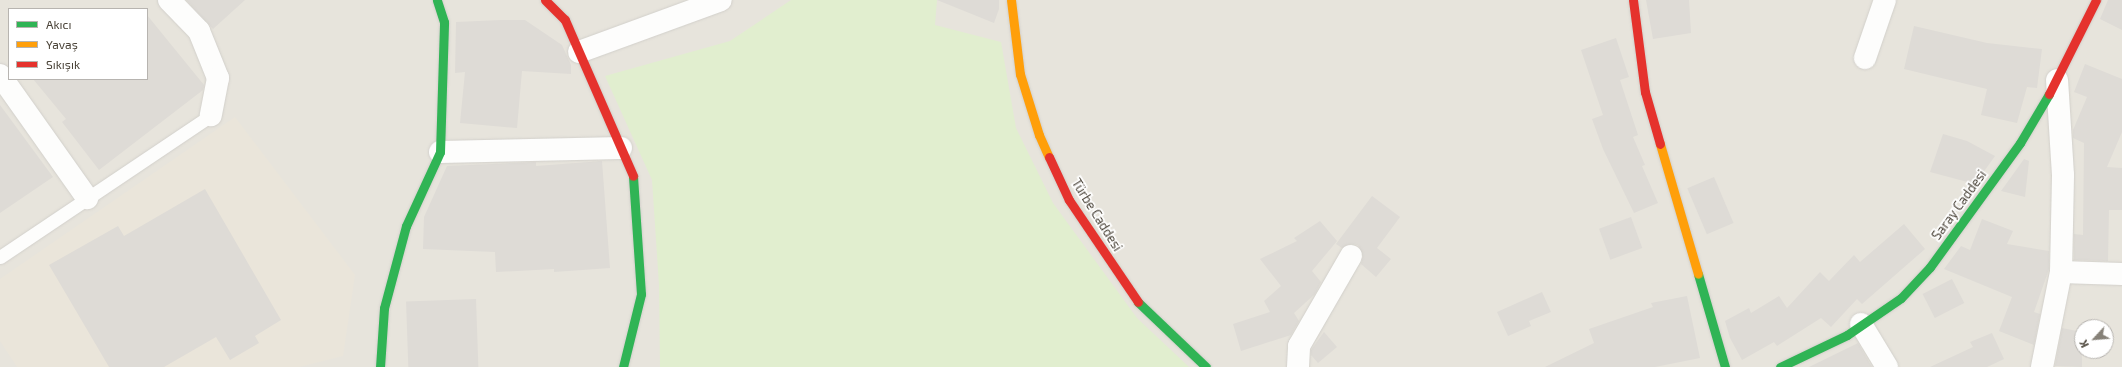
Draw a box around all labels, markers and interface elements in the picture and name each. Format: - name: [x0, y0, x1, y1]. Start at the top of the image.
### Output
- legend: [8, 8, 148, 80]
- text: Akıcı: [46, 17, 71, 31]
- text: Yavaş: [46, 37, 78, 51]
- text: Sıkışık: [46, 57, 80, 71]
- street label: Saray Caddesi: [1928, 167, 1990, 243]
- street label: Türbe Caddesi: [1069, 176, 1125, 254]
- north arrow: [2074, 319, 2114, 359]
- text: K: [2076, 338, 2091, 350]

